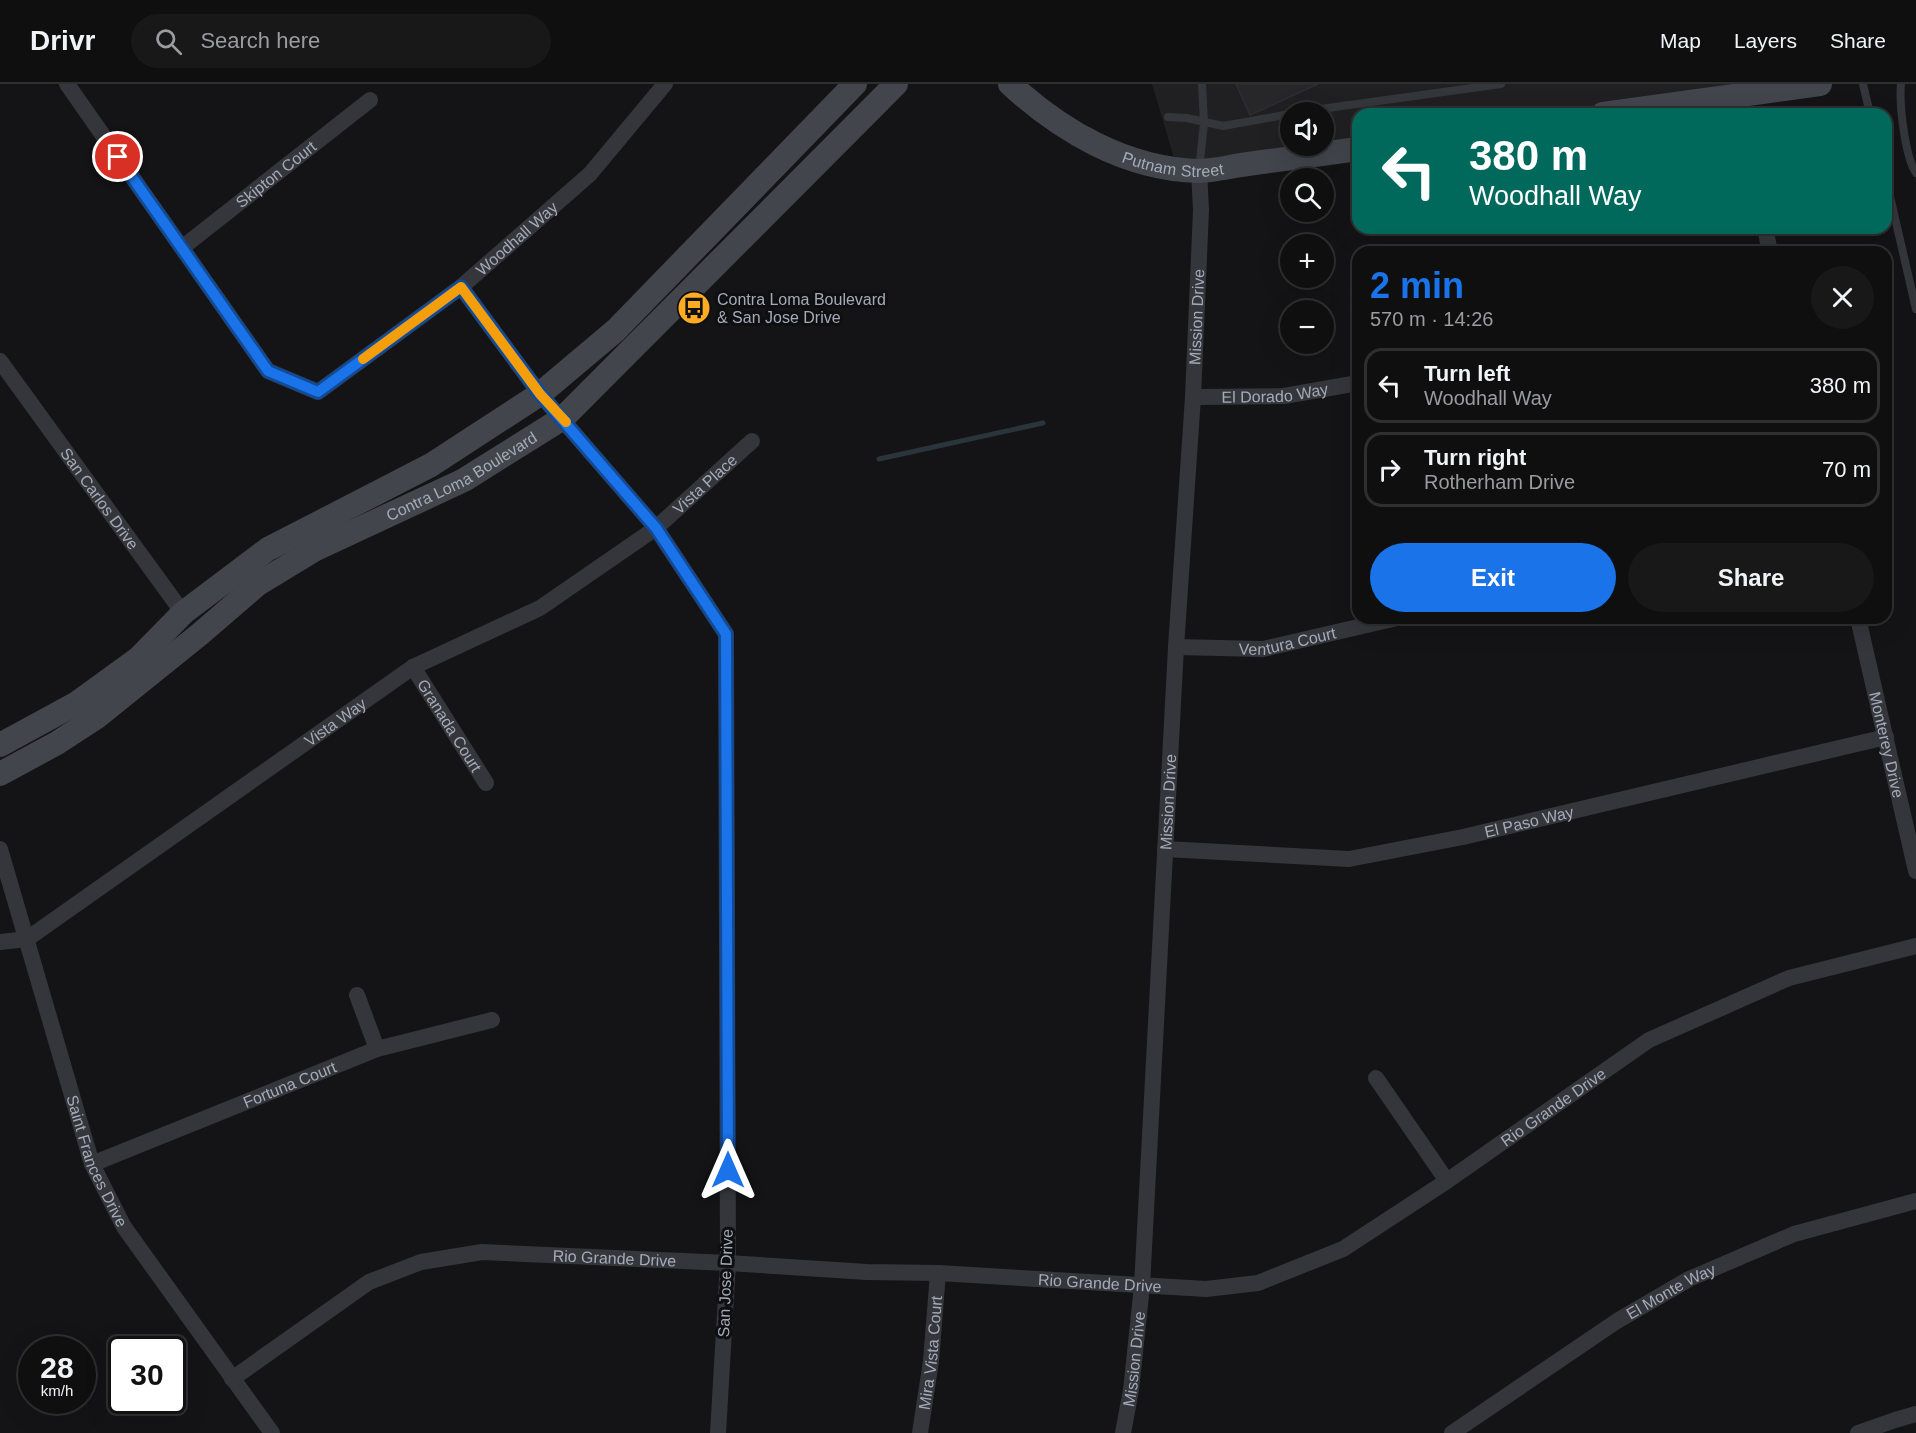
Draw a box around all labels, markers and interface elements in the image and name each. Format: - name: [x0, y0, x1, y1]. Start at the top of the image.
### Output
- search box: [131, 14, 551, 68]
- text: Drivr: [30, 25, 95, 56]
- icon: search: [152, 25, 185, 58]
- text: Search here: [200, 28, 320, 53]
- text: Map: [1660, 29, 1701, 52]
- text: Layers: [1734, 29, 1797, 52]
- text: Share: [1830, 29, 1886, 52]
- map controls: [1280, 102, 1334, 354]
- button: sound: [1280, 102, 1334, 156]
- pin: [92, 131, 143, 182]
- icon: left: [1370, 132, 1448, 210]
- text: 380 m: [1469, 132, 1588, 179]
- street label: Skipton Court: [233, 137, 320, 211]
- icon: arrive: [101, 140, 134, 173]
- street label: Putnam Street: [1120, 149, 1225, 180]
- button: search: [1280, 168, 1334, 222]
- text: Woodhall Way: [1469, 181, 1642, 211]
- street label: Woodhall Way: [473, 199, 561, 279]
- button: +: [1280, 234, 1334, 288]
- text: 2 min: [1370, 265, 1464, 306]
- button: close: [1811, 266, 1874, 329]
- street label: Mission Drive: [1186, 268, 1207, 365]
- bus stop icon: Contra Loma Boulevard & San Jose Drive: [676, 290, 712, 326]
- place label: Contra Loma Boulevard & San Jose Drive: [717, 291, 886, 326]
- button: −: [1280, 300, 1334, 354]
- text: 570 m · 14:26: [1370, 308, 1493, 330]
- text: Turn left: [1424, 361, 1510, 386]
- icon: left: [1373, 369, 1406, 402]
- text: 380 m: [1810, 373, 1871, 398]
- street label: El Dorado Way: [1221, 380, 1329, 406]
- text: Woodhall Way: [1424, 387, 1552, 409]
- street label: Contra Loma Boulevard: [384, 429, 540, 524]
- street label: San Carlos Drive: [57, 445, 142, 553]
- text: Turn right: [1424, 445, 1526, 470]
- street label: Vista Place: [670, 451, 740, 517]
- icon: right: [1373, 453, 1406, 486]
- text: 70 m: [1822, 457, 1871, 482]
- text: Rotherham Drive: [1424, 471, 1575, 493]
- button: Exit: [1370, 543, 1616, 612]
- button: Share: [1628, 543, 1874, 612]
- street label: Ventura Court: [1238, 624, 1338, 658]
- street label: Granada Court: [414, 676, 485, 775]
- street label: Monterey Drive: [1866, 690, 1907, 800]
- street label: Vista Way: [301, 695, 369, 750]
- street label: Mission Drive: [1157, 754, 1179, 850]
- street label: El Paso Way: [1483, 803, 1575, 841]
- street label: Fortuna Court: [241, 1058, 339, 1111]
- street label: Rio Grande Drive: [1498, 1065, 1609, 1150]
- street label: Saint Frances Drive: [63, 1093, 130, 1230]
- position arrow: [696, 1138, 760, 1202]
- street label: San Jose Drive: [715, 1228, 736, 1338]
- street label: Rio Grande Drive: [552, 1247, 677, 1270]
- street label: El Monte Way: [1623, 1261, 1718, 1323]
- street label: Rio Grande Drive: [1037, 1271, 1162, 1295]
- street label: Mira Vista Court: [916, 1295, 945, 1411]
- street label: Mission Drive: [1120, 1310, 1148, 1408]
- speed limit sign: 30: [108, 1336, 186, 1414]
- text: 28: [40, 1351, 74, 1384]
- text: km/h: [41, 1382, 73, 1399]

